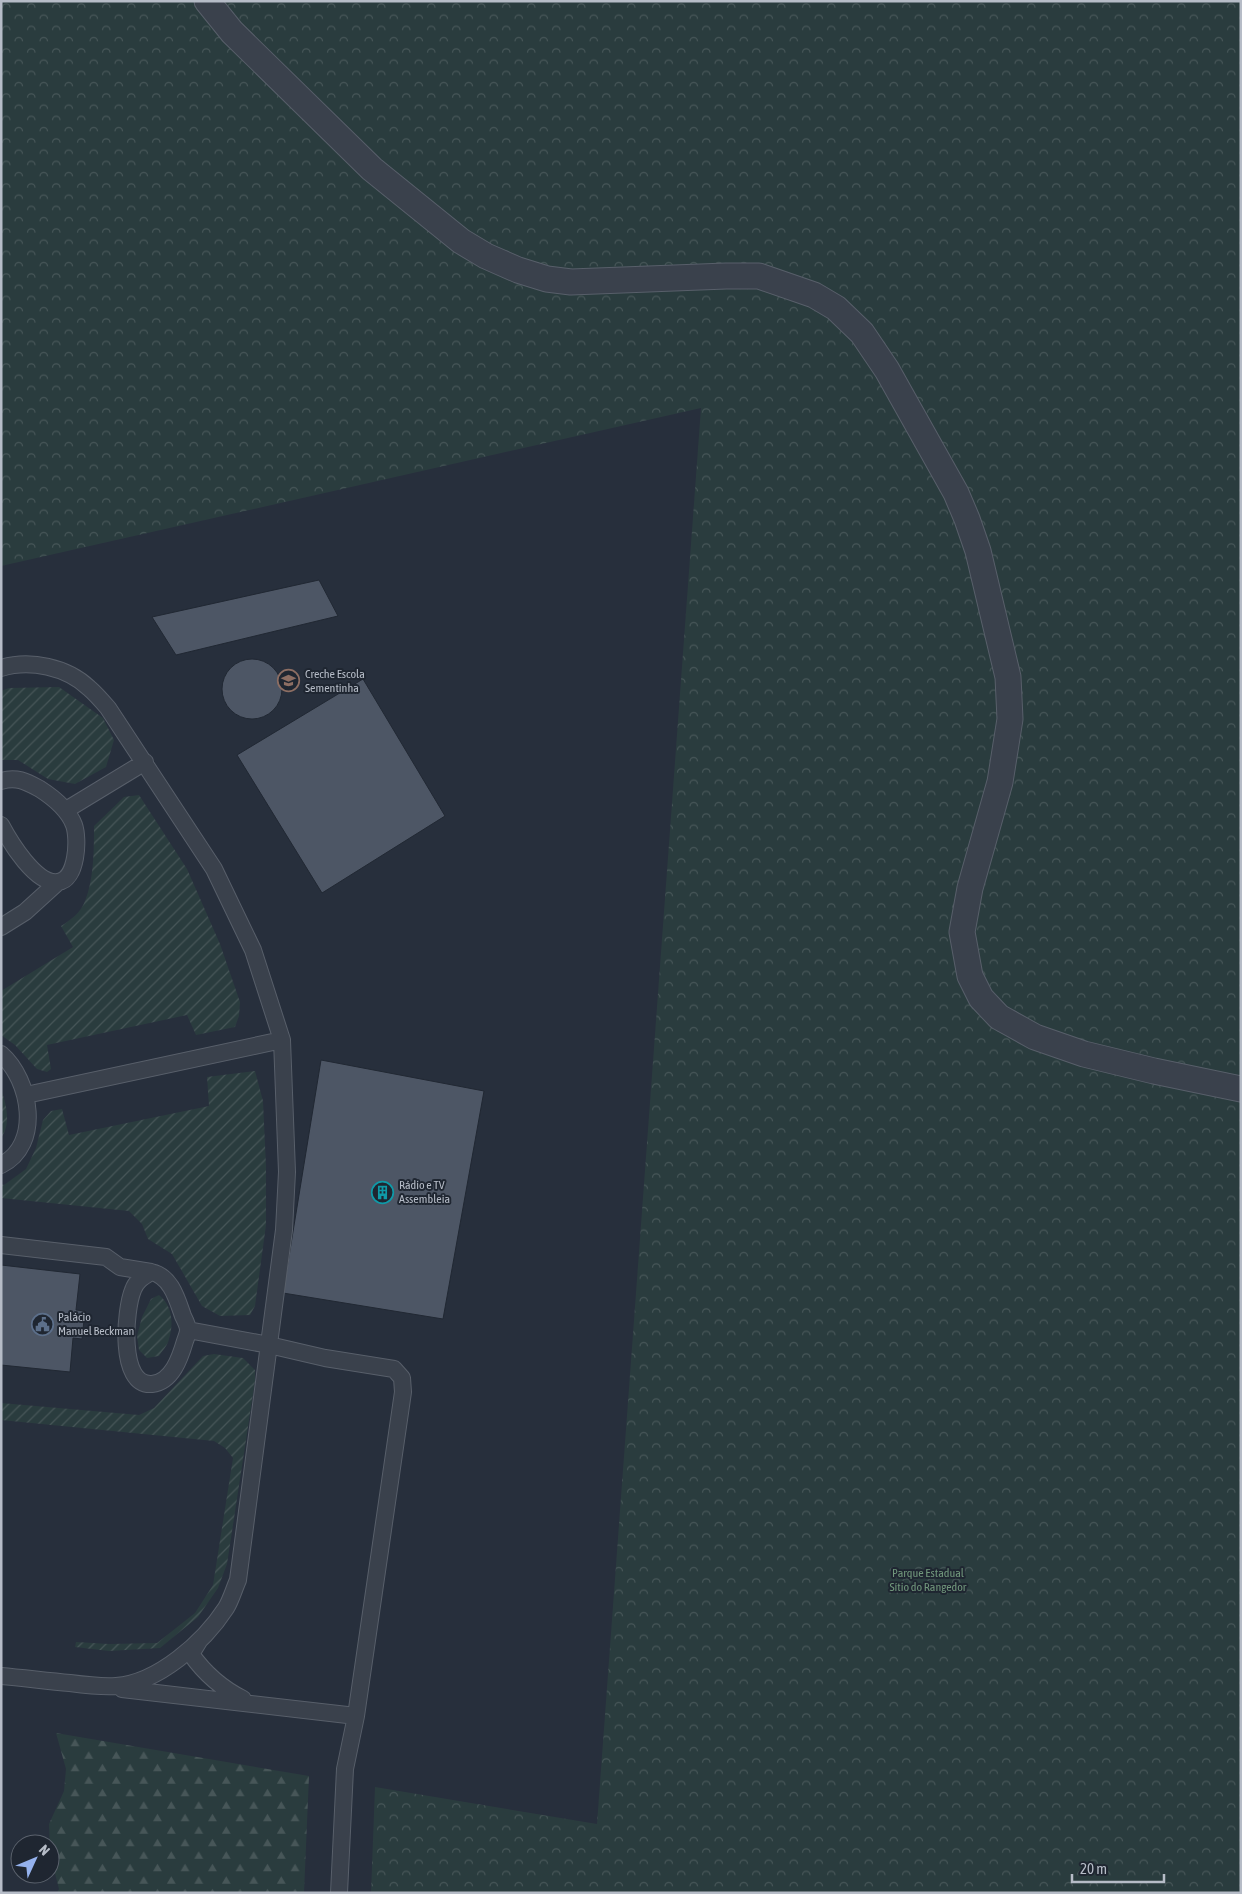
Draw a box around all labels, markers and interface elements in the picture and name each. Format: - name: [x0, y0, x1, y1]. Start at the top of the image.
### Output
- place label: Creche Escola Sementinha: [305, 667, 365, 695]
- school or university icon: Creche Escola Sementinha: [277, 669, 301, 693]
- place label: Rádio e TV Assembleia: [399, 1178, 450, 1206]
- building icon: Rádio e TV Assembleia: [371, 1180, 395, 1204]
- place label: Palácio Manuel Beckman: [58, 1310, 134, 1338]
- public building icon: Palácio Manuel Beckman: [30, 1312, 54, 1336]
- park label: Parque Estadual Sítio do Rangedor: [890, 1566, 967, 1594]
- north arrow: [10, 1834, 60, 1884]
- text: N: [36, 1841, 53, 1858]
- scale bar: [1072, 1852, 1164, 1884]
- text: 20 m: [1080, 1860, 1107, 1877]

